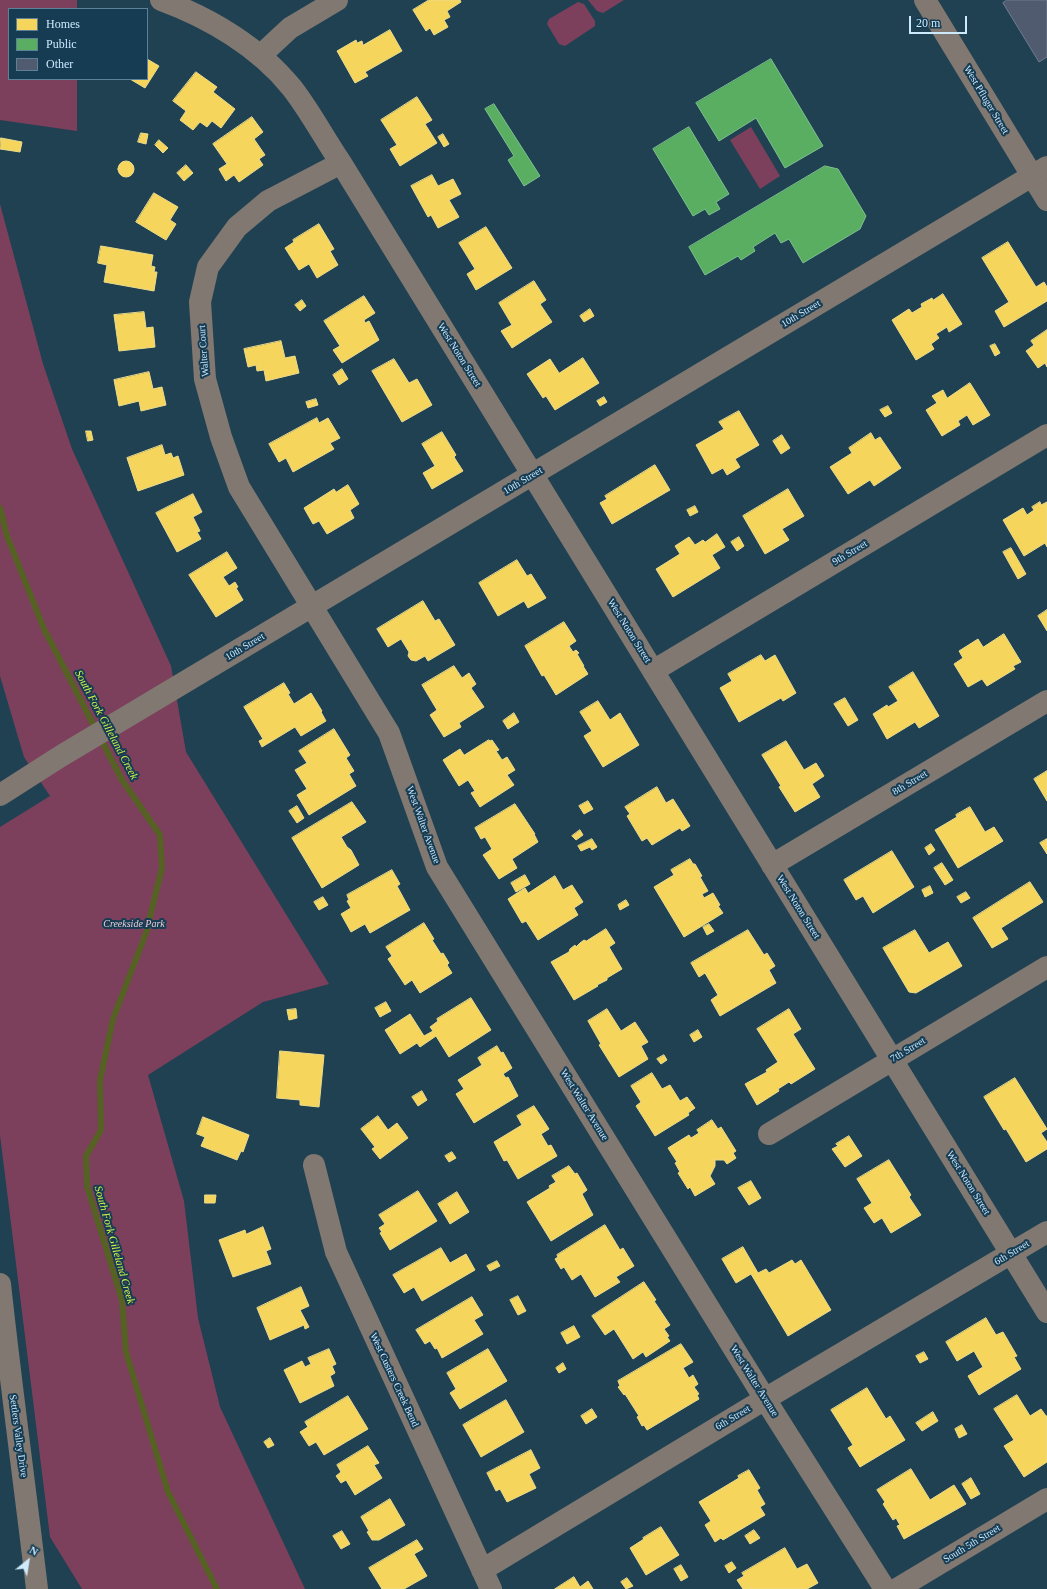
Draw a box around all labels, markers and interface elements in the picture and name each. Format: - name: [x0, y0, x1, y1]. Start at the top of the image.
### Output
- legend: [8, 8, 148, 80]
- scale bar: [911, 8, 969, 34]
- text: 20 m: [916, 16, 940, 30]
- text: Homes: [46, 17, 80, 31]
- text: Public: [46, 37, 77, 51]
- text: Other: [46, 57, 73, 71]
- street label: West Pfluger Street: [961, 64, 1011, 136]
- street label: 10th Street: [779, 298, 823, 330]
- street label: West Noton Street: [435, 321, 483, 389]
- street label: Walter Court: [196, 325, 212, 377]
- street label: 10th Street: [501, 465, 545, 497]
- street label: 9th Street: [830, 538, 870, 568]
- street label: West Noton Street: [605, 597, 653, 665]
- street label: 10th Street: [223, 631, 267, 663]
- water label: South Fork Gilleland Creek: [72, 668, 140, 782]
- street label: 8th Street: [890, 768, 930, 798]
- street label: West Walter Avenue: [403, 785, 443, 865]
- street label: West Noton Street: [774, 873, 822, 941]
- park label: Creekside Park: [103, 918, 165, 930]
- street label: 7th Street: [888, 1035, 928, 1065]
- street label: West Walter Avenue: [557, 1067, 611, 1143]
- street label: West Noton Street: [944, 1149, 992, 1217]
- water label: South Fork Gilleland Creek: [91, 1184, 137, 1306]
- street label: 6th Street: [992, 1238, 1032, 1268]
- street label: West Custers Creek Bend: [367, 1331, 421, 1429]
- street label: West Walter Avenue: [727, 1343, 781, 1419]
- street label: Settlers Valley Drive: [6, 1394, 30, 1478]
- street label: 6th Street: [713, 1403, 753, 1433]
- street label: South 5th Street: [941, 1522, 1003, 1566]
- north arrow: [8, 1541, 48, 1581]
- text: N: [28, 1543, 40, 1558]

